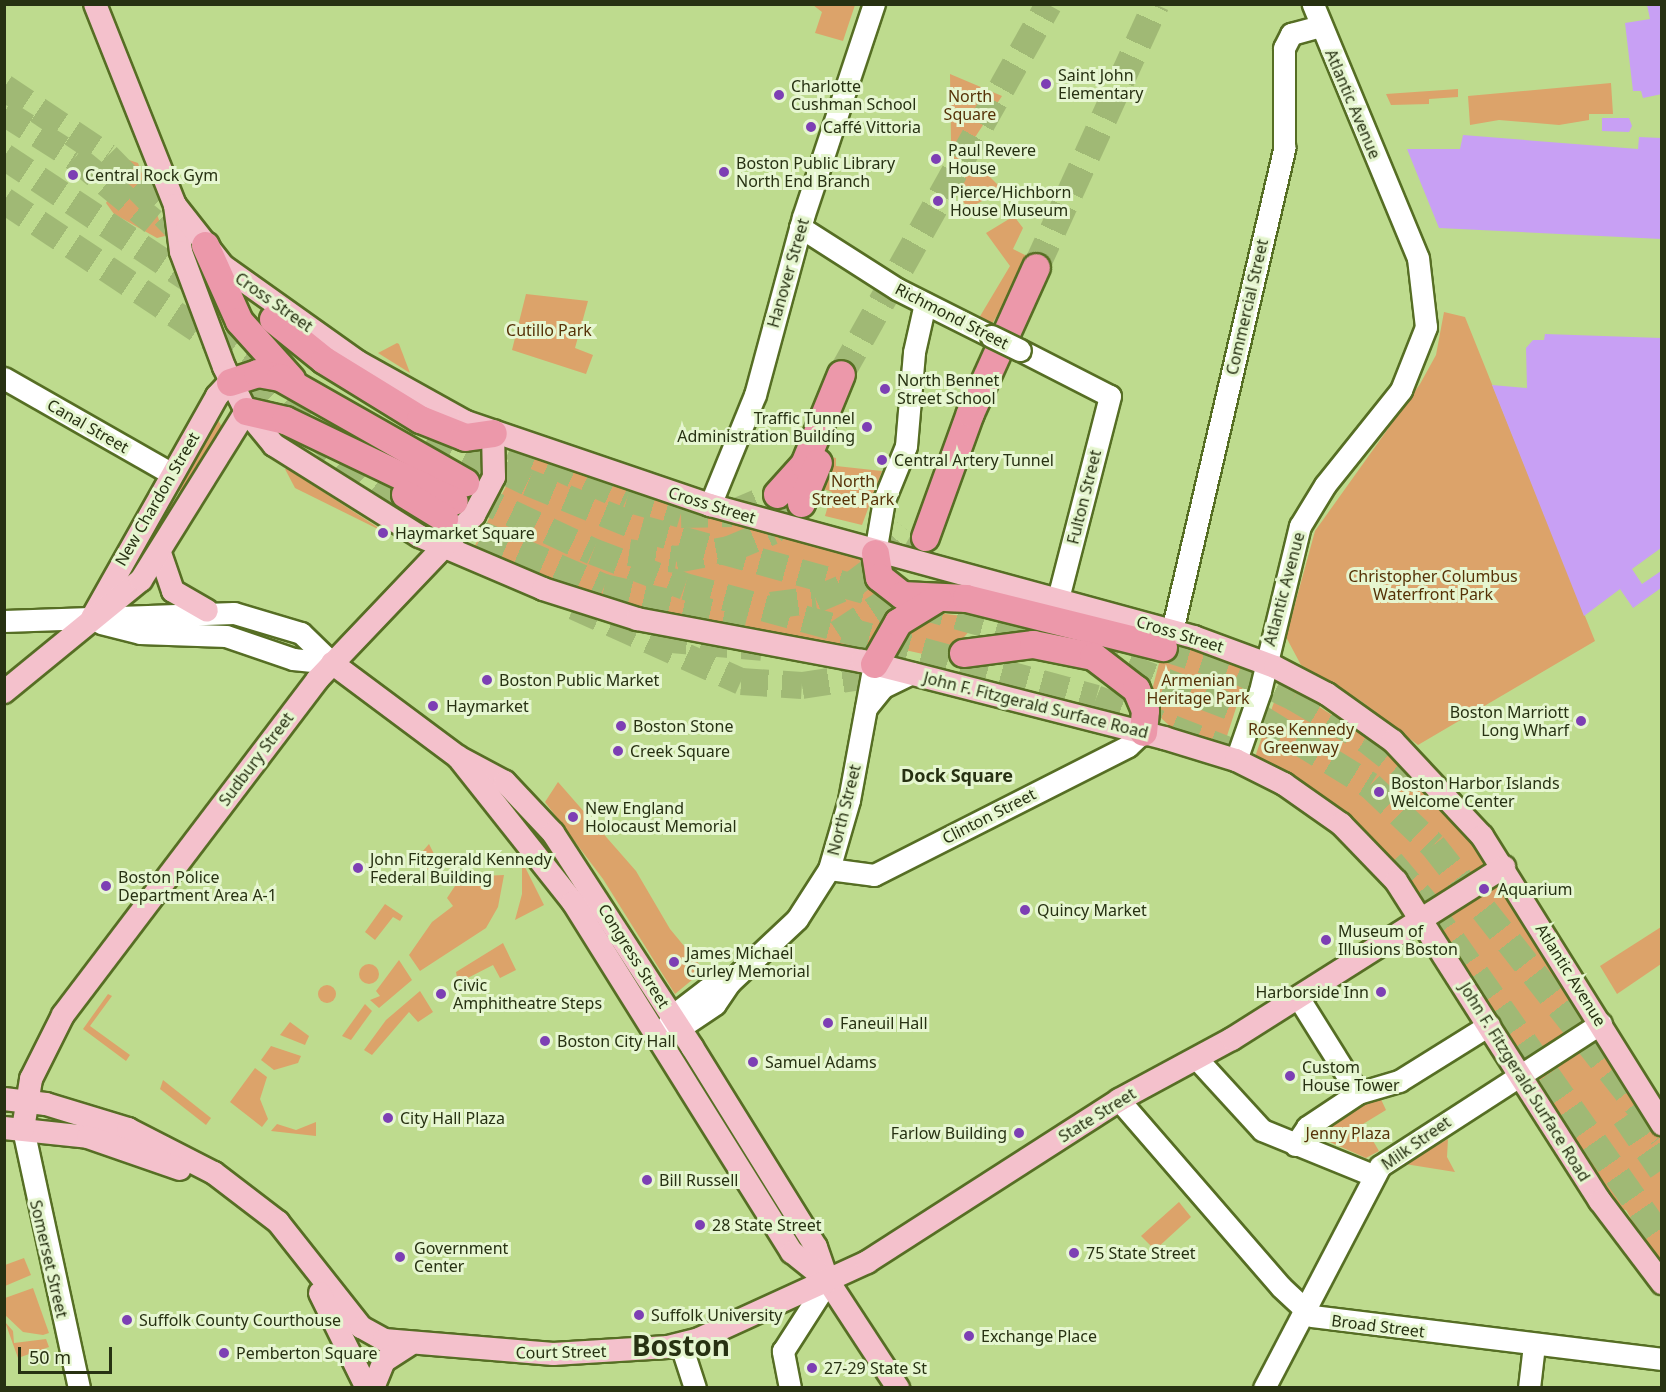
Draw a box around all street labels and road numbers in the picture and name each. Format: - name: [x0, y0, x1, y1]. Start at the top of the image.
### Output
- street label: Atlantic Avenue: [1321, 46, 1385, 162]
- street label: Hanover Street: [763, 216, 813, 330]
- street label: Commercial Street: [1222, 237, 1272, 377]
- street label: Cross Street: [232, 268, 316, 336]
- street label: Richmond Street: [892, 279, 1012, 353]
- street label: Canal Street: [44, 395, 132, 457]
- street label: New Chardon Street: [111, 429, 203, 569]
- street label: Fulton Street: [1063, 448, 1105, 546]
- street label: Cross Street: [666, 483, 758, 527]
- street label: Atlantic Avenue: [1260, 530, 1308, 648]
- street label: Cross Street: [1134, 612, 1226, 656]
- street label: John F. Fitzgerald Surface Road: [922, 668, 1150, 742]
- street label: Sudbury Street: [215, 709, 297, 809]
- street label: North Street: [823, 763, 865, 857]
- street label: Clinton Street: [939, 784, 1039, 848]
- street label: Congress Street: [594, 900, 674, 1012]
- street label: Atlantic Avenue: [1532, 920, 1610, 1030]
- street label: John F. Fitzgerald Surface Road: [1456, 979, 1594, 1185]
- street label: State Street: [1055, 1084, 1139, 1146]
- street label: Milk Street: [1378, 1112, 1454, 1174]
- street label: Somerset Street: [26, 1198, 72, 1320]
- street label: Broad Street: [1330, 1311, 1426, 1341]
- street label: Court Street: [515, 1342, 607, 1362]

